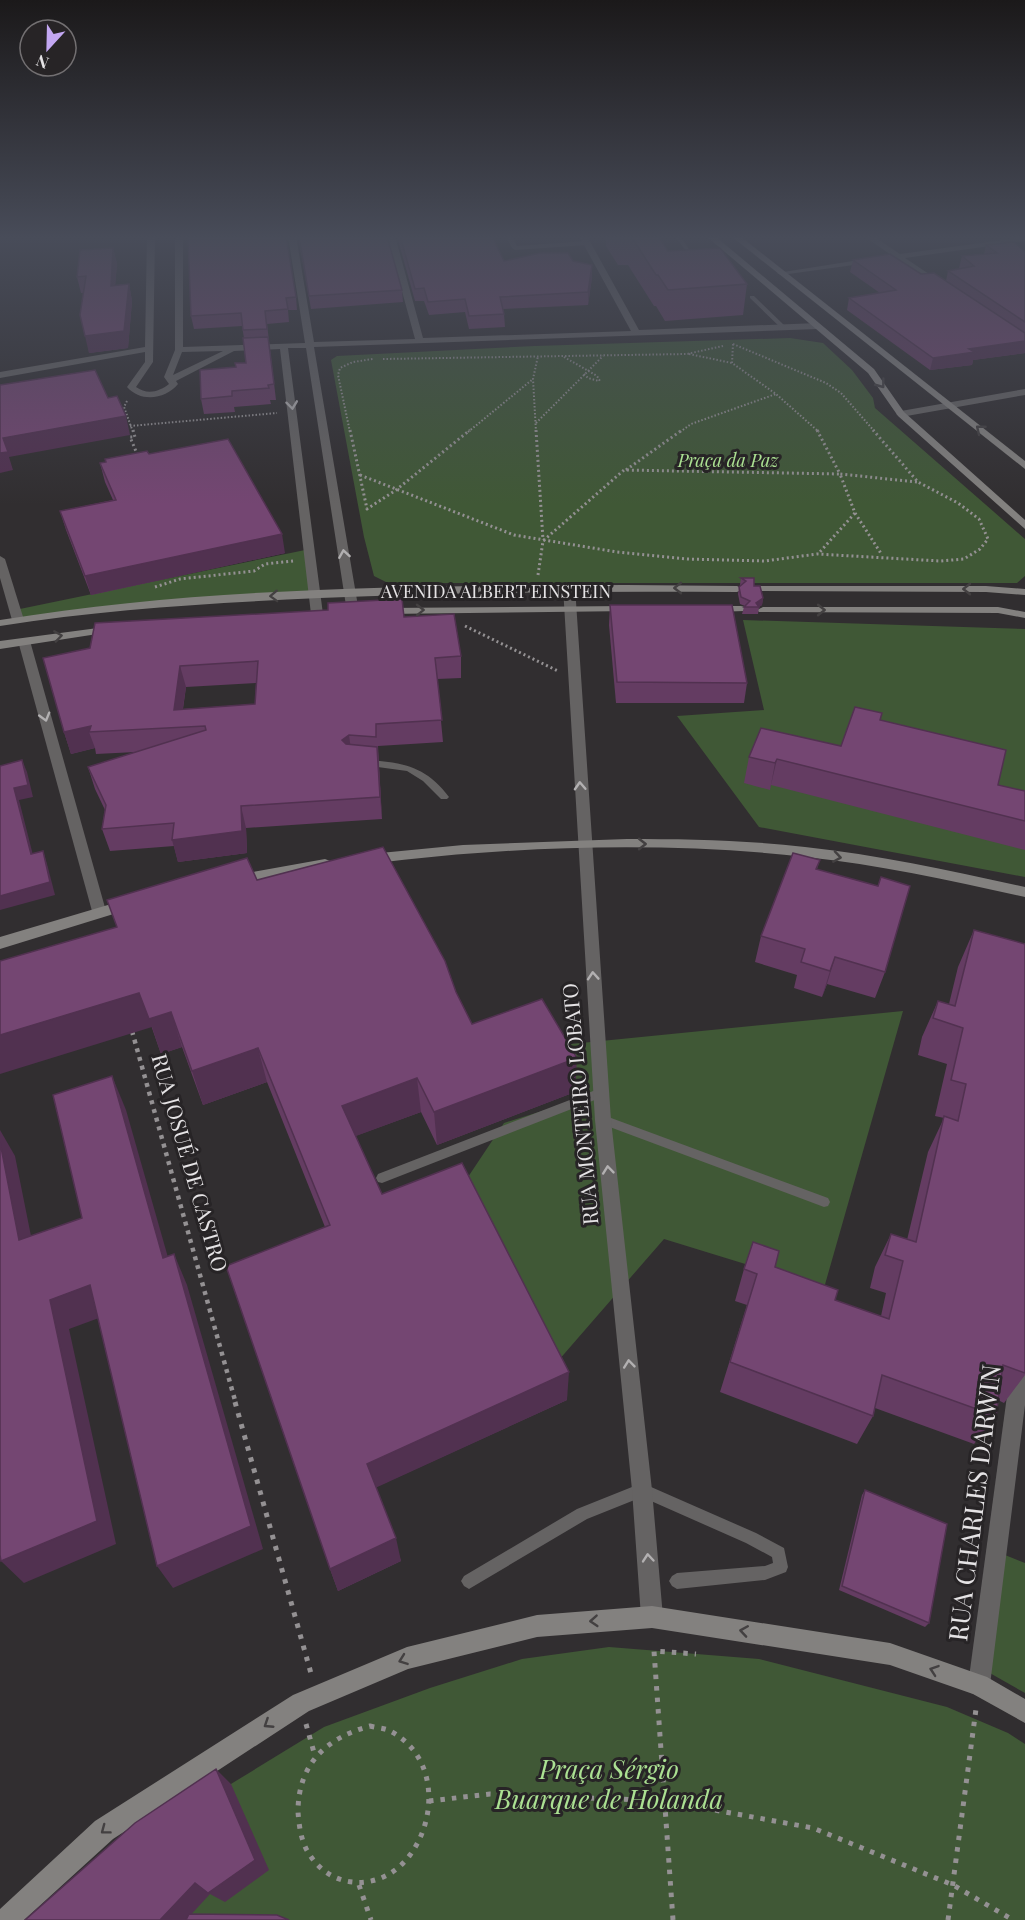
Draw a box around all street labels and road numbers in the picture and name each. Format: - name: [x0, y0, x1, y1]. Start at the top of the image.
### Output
- street label: AVENIDA ALBERT EINSTEIN: [380, 579, 611, 603]
- street label: RUA MONTEIRO LOBATO: [554, 982, 604, 1226]
- street label: RUA JOSUÉ DE CASTRO: [146, 1050, 236, 1275]
- street label: RUA CHARLES DARWIN: [939, 1362, 1008, 1643]

